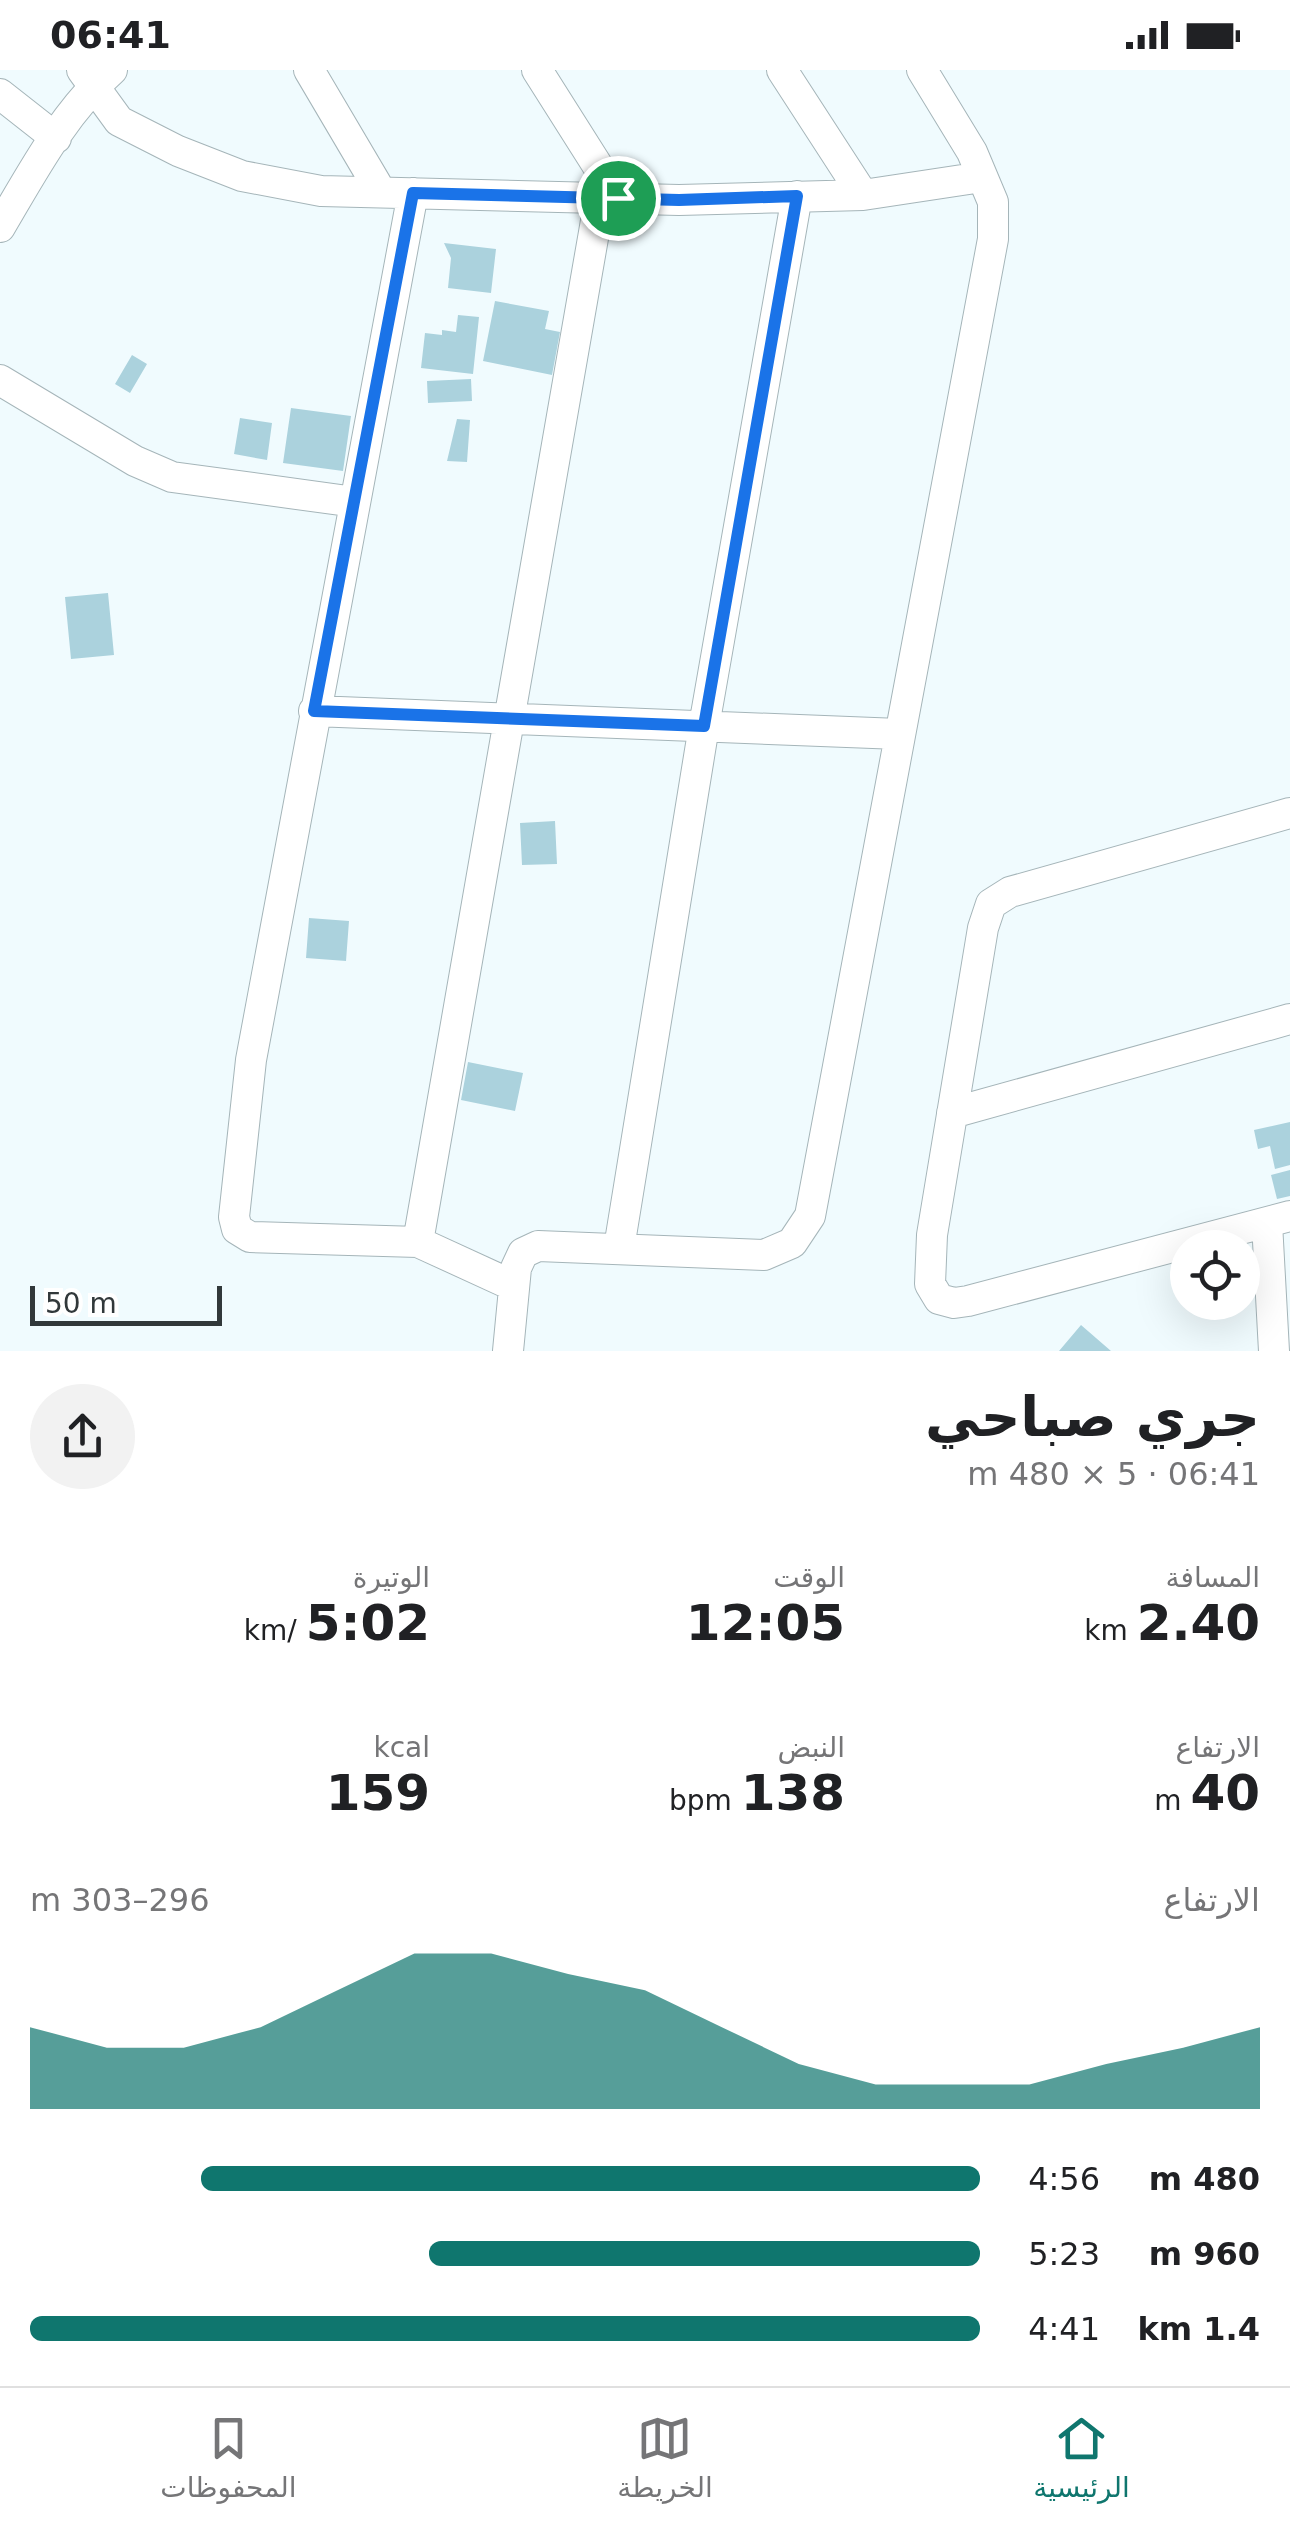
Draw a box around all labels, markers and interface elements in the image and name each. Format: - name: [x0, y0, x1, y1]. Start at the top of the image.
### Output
- text: 06:41: [50, 13, 171, 57]
- pin: [576, 156, 661, 241]
- icon: arrive: [591, 171, 646, 226]
- map controls: [1170, 1230, 1260, 1320]
- button: locate: [1170, 1230, 1260, 1320]
- scale bar: [30, 1281, 222, 1326]
- text: 50 m: [45, 1287, 117, 1320]
- button: share: [30, 1384, 135, 1489]
- text: جري صباحي: [925, 1385, 1260, 1449]
- text: 06:41 · 5 × 480 m: [967, 1455, 1260, 1493]
- text: الوتيرة: [353, 1561, 430, 1594]
- text: الوقت: [773, 1561, 845, 1594]
- text: المسافة: [1166, 1561, 1260, 1594]
- text: 5:02: [306, 1594, 430, 1652]
- text: 12:05: [686, 1594, 845, 1652]
- text: 2.40: [1137, 1594, 1260, 1652]
- text: /km: [244, 1614, 306, 1647]
- text: km: [1084, 1614, 1137, 1647]
- text: kcal: [373, 1731, 430, 1764]
- text: النبض: [777, 1731, 845, 1764]
- text: الارتفاع: [1176, 1731, 1260, 1764]
- text: 159: [326, 1764, 430, 1822]
- text: 138: [741, 1764, 845, 1822]
- text: 40: [1190, 1764, 1260, 1822]
- text: bpm: [669, 1784, 741, 1817]
- text: m: [1154, 1784, 1190, 1817]
- text: 296–303 m: [30, 1881, 210, 1919]
- text: الارتفاع: [1163, 1881, 1260, 1919]
- text: 4:56: [1028, 2160, 1100, 2198]
- text: 480 m: [1149, 2160, 1260, 2198]
- text: 5:23: [1028, 2235, 1100, 2273]
- text: 960 m: [1149, 2235, 1260, 2273]
- text: 4:41: [1028, 2310, 1100, 2348]
- text: 1.4 km: [1138, 2310, 1260, 2348]
- tab: المحفوظات: [160, 2411, 297, 2504]
- tab: الخريطة: [617, 2411, 713, 2504]
- tab: الرئيسية: [1033, 2411, 1130, 2504]

